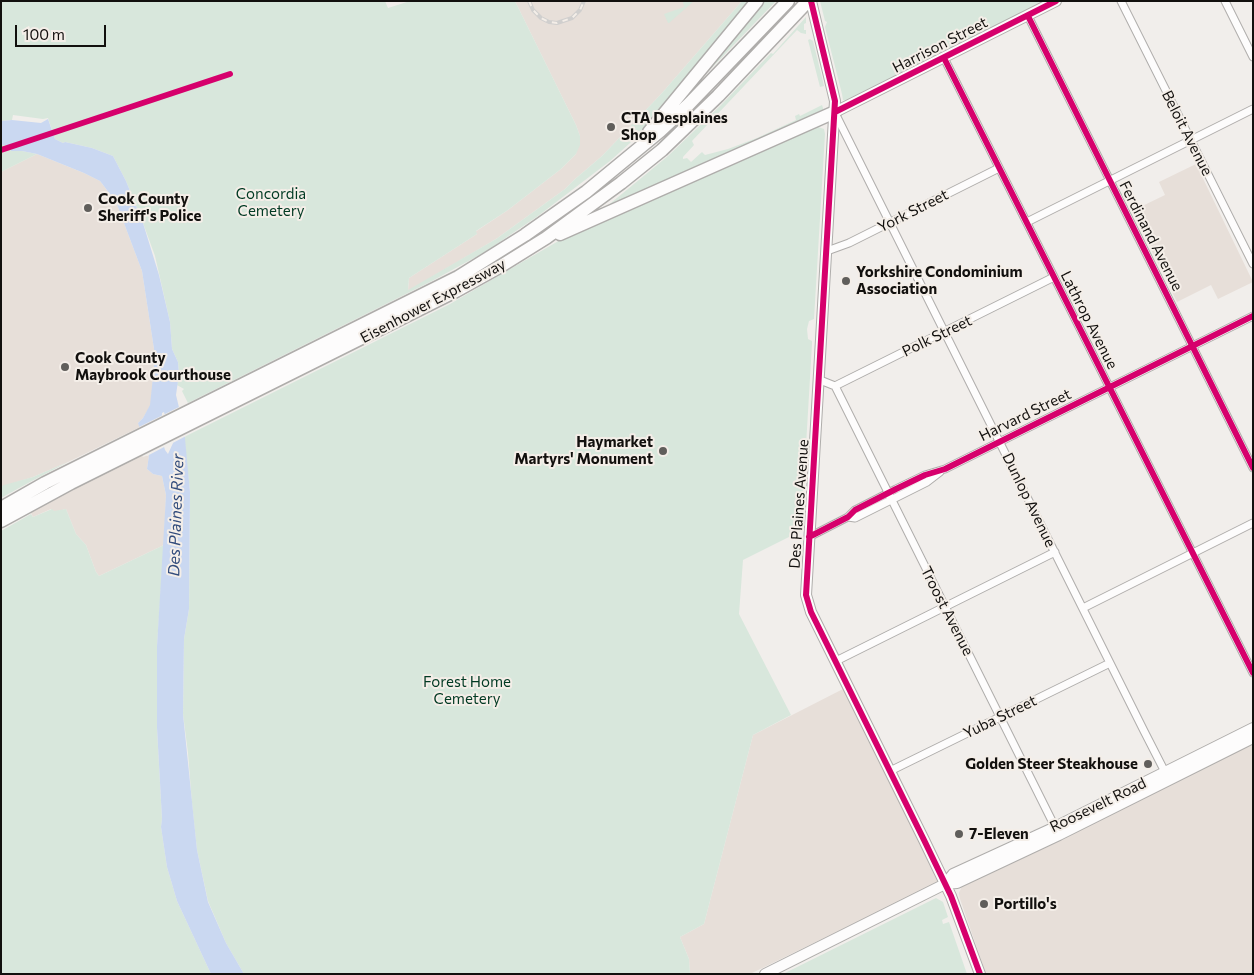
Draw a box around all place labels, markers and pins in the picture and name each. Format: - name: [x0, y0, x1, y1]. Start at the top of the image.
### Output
- place label: CTA Desplaines Shop: [621, 109, 728, 144]
- marker: CTA Desplaines Shop: [605, 121, 617, 133]
- place label: Cook County Sheriff's Police: [98, 190, 202, 225]
- marker: Cook County Sheriff's Police: [82, 202, 94, 214]
- place label: Yorkshire Condominium Association: [856, 263, 1023, 298]
- marker: Yorkshire Condominium Association: [840, 275, 852, 287]
- place label: Cook County Maybrook Courthouse: [75, 349, 231, 384]
- marker: Cook County Maybrook Courthouse: [59, 361, 71, 373]
- place label: Haymarket Martyrs' Monument: [514, 433, 653, 468]
- marker: Haymarket Martyrs' Monument: [657, 445, 669, 457]
- place label: Golden Steer Steakhouse: [965, 755, 1138, 773]
- marker: Golden Steer Steakhouse: [1142, 758, 1154, 770]
- place label: 7-Eleven: [969, 825, 1029, 843]
- marker: 7-Eleven: [953, 828, 965, 840]
- place label: Portillo's: [994, 895, 1057, 913]
- marker: Portillo's: [978, 898, 990, 910]

